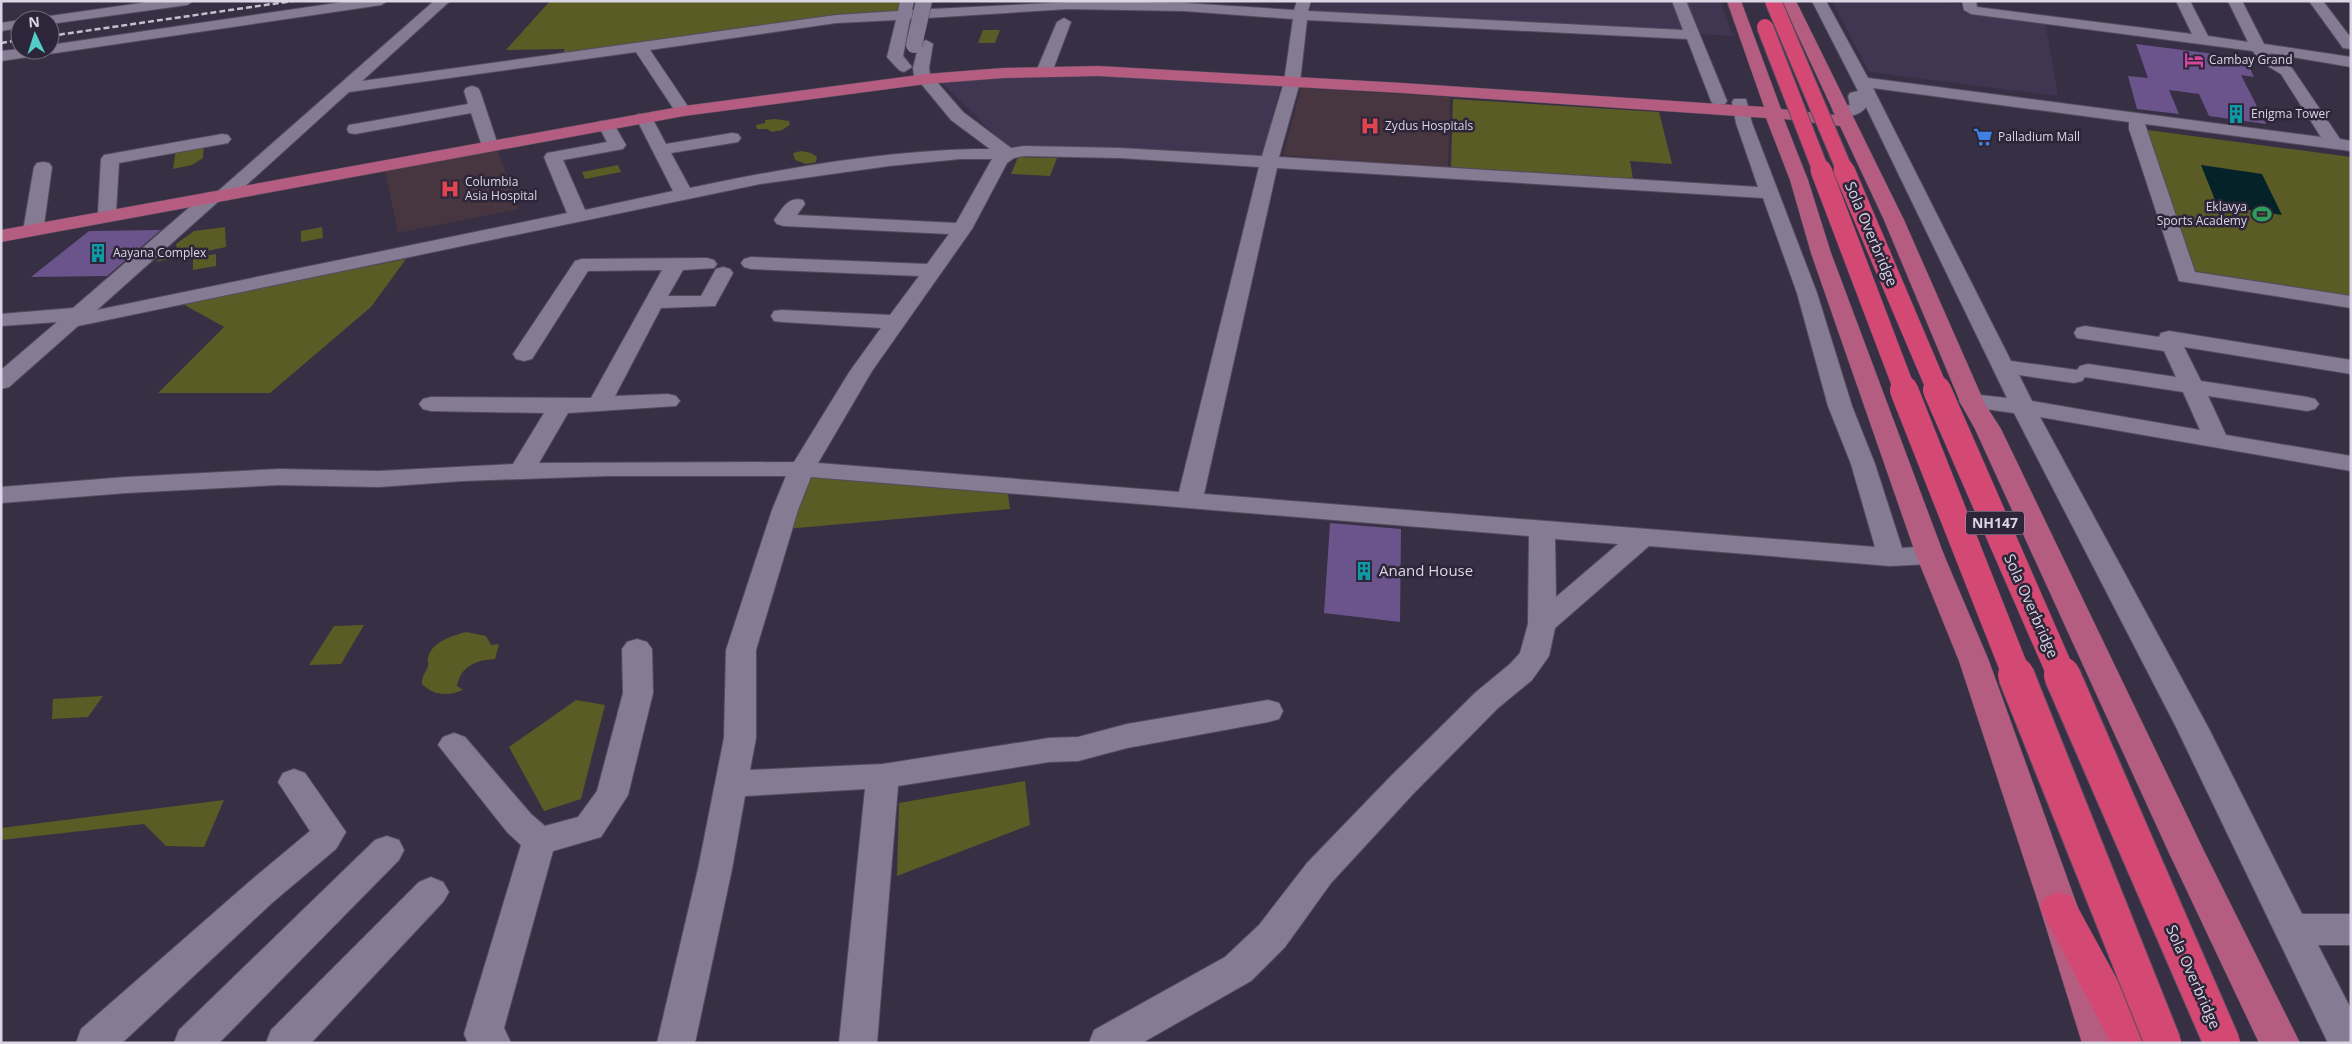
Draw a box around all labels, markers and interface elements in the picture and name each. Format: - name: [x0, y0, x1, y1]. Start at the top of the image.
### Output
- north arrow: [10, 10, 60, 60]
- text: N: [28, 12, 40, 31]
- hotel icon: Cambay Grand: [2183, 49, 2205, 71]
- place label: Cambay Grand: [2209, 51, 2292, 68]
- building icon: Enigma Tower: [2225, 103, 2247, 125]
- place label: Enigma Tower: [2251, 105, 2330, 122]
- hospital icon: Zydus Hospitals: [1359, 115, 1381, 137]
- place label: Zydus Hospitals: [1385, 117, 1474, 134]
- supermarket icon: Palladium Mall: [1972, 126, 1994, 148]
- place label: Palladium Mall: [1998, 128, 2080, 145]
- place label: Columbia Asia Hospital: [465, 173, 537, 204]
- hospital icon: Columbia Asia Hospital: [439, 178, 461, 200]
- street label: Sola Overbridge: [1841, 178, 1903, 289]
- place label: Eklavya Sports Academy: [2157, 198, 2248, 229]
- sports icon: Eklavya Sports Academy: [2251, 203, 2273, 225]
- building icon: Aayana Complex: [87, 242, 109, 264]
- place label: Aayana Complex: [113, 244, 207, 261]
- road number: NH147: [1966, 512, 2024, 534]
- street label: Sola Overbridge: [2000, 550, 2064, 661]
- building icon: Anand House: [1353, 560, 1375, 582]
- place label: Anand House: [1379, 560, 1473, 580]
- street label: Sola Overbridge: [2162, 921, 2226, 1032]

